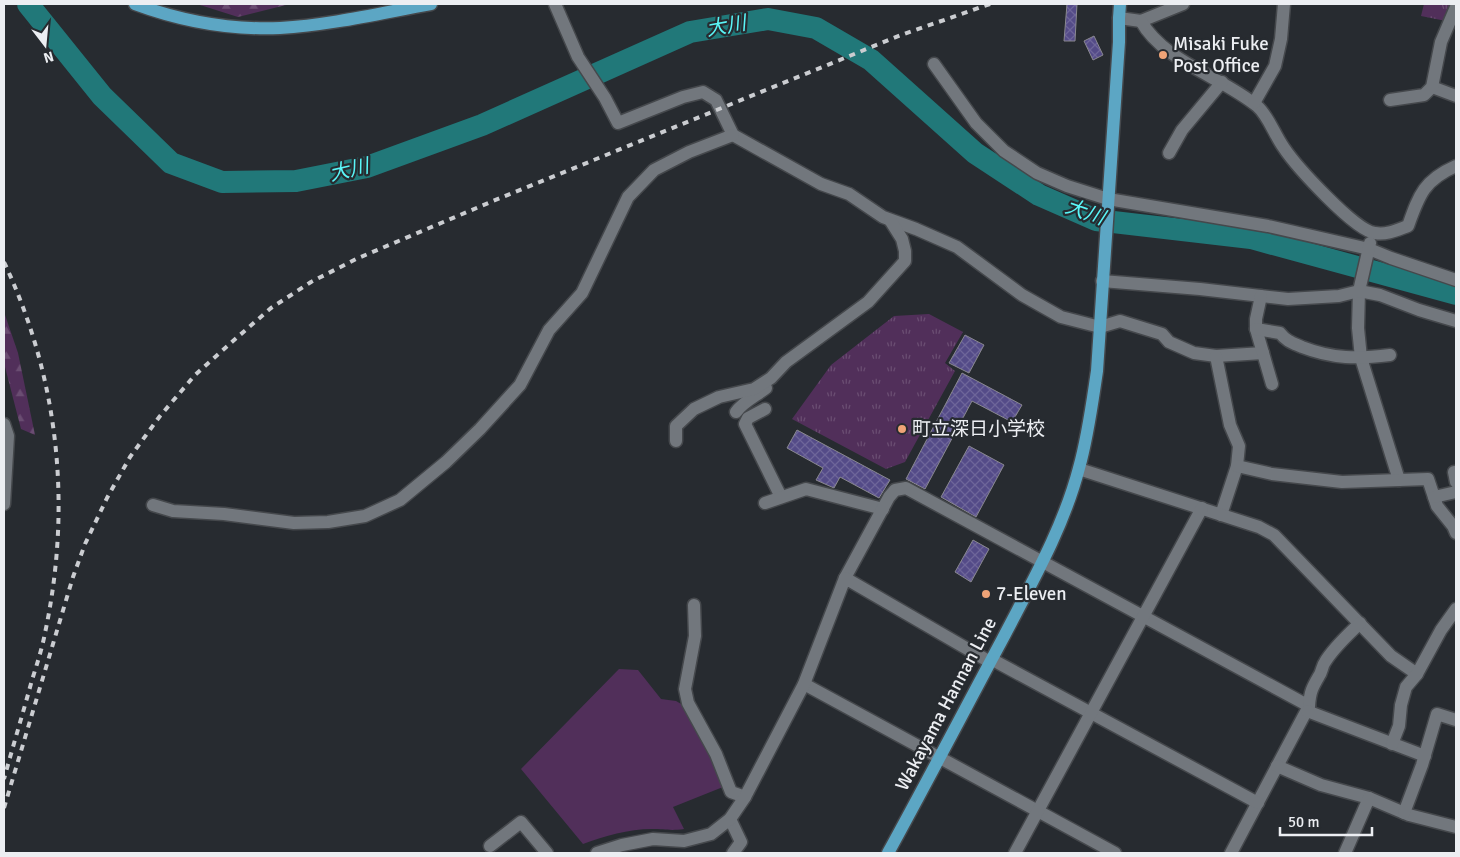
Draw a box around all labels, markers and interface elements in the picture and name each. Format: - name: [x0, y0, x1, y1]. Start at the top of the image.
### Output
- water label: 大川: [704, 10, 750, 42]
- north arrow: [20, 20, 70, 70]
- place label: Misaki Fuke Post Office: [1173, 32, 1269, 78]
- text: N: [41, 48, 55, 67]
- marker: Misaki Fuke Post Office: [1157, 49, 1169, 61]
- water label: 大川: [327, 153, 373, 187]
- water label: 大川: [1062, 194, 1110, 231]
- place label: 町立深日小学校: [912, 417, 1045, 441]
- marker: 町立深日小学校: [896, 423, 908, 435]
- place label: 7-Eleven: [996, 582, 1067, 606]
- marker: 7-Eleven: [980, 588, 992, 600]
- street label: Wakayama Hannan Line: [890, 613, 1002, 795]
- scale bar: [1280, 804, 1372, 836]
- text: 50 m: [1288, 813, 1319, 831]

